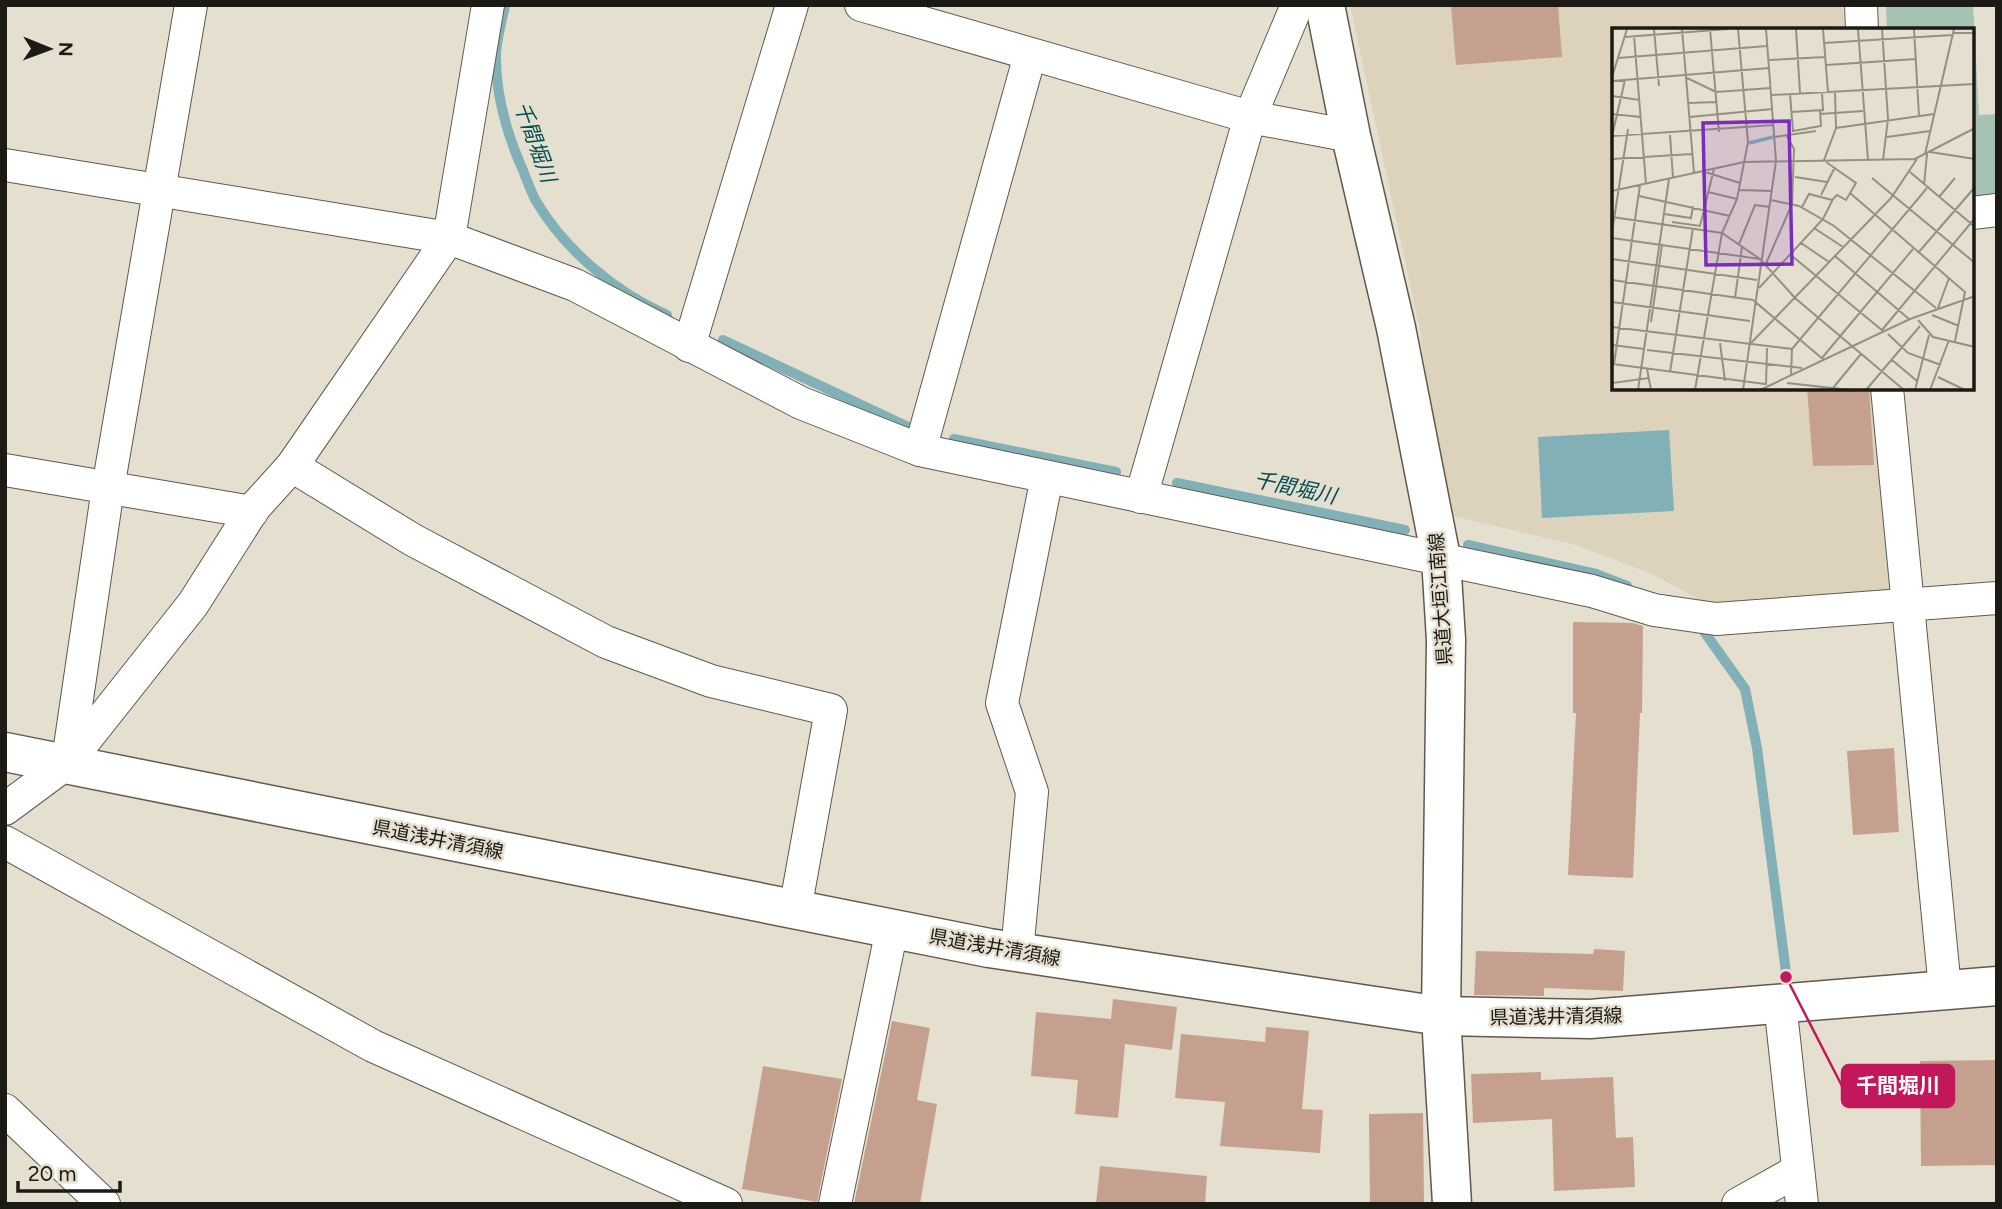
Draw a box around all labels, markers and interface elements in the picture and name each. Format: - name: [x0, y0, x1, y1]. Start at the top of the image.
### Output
- north arrow: [14, 14, 84, 84]
- inset map: [1612, 28, 1974, 390]
- text: N: [54, 42, 77, 57]
- water label: 千間堀川: [509, 98, 562, 187]
- water label: 千間堀川: [1251, 467, 1341, 509]
- street label: 県道大垣江南線: [1424, 532, 1457, 666]
- street label: 県道浅井清須線: [370, 816, 505, 863]
- street label: 県道浅井清須線: [927, 925, 1062, 970]
- street label: 県道浅井清須線: [1489, 1004, 1623, 1029]
- callout: 千間堀川: [1842, 1065, 1954, 1107]
- text: 千間堀川: [1856, 1073, 1940, 1098]
- scale bar: [18, 1150, 119, 1194]
- text: 20 m: [28, 1161, 76, 1186]

